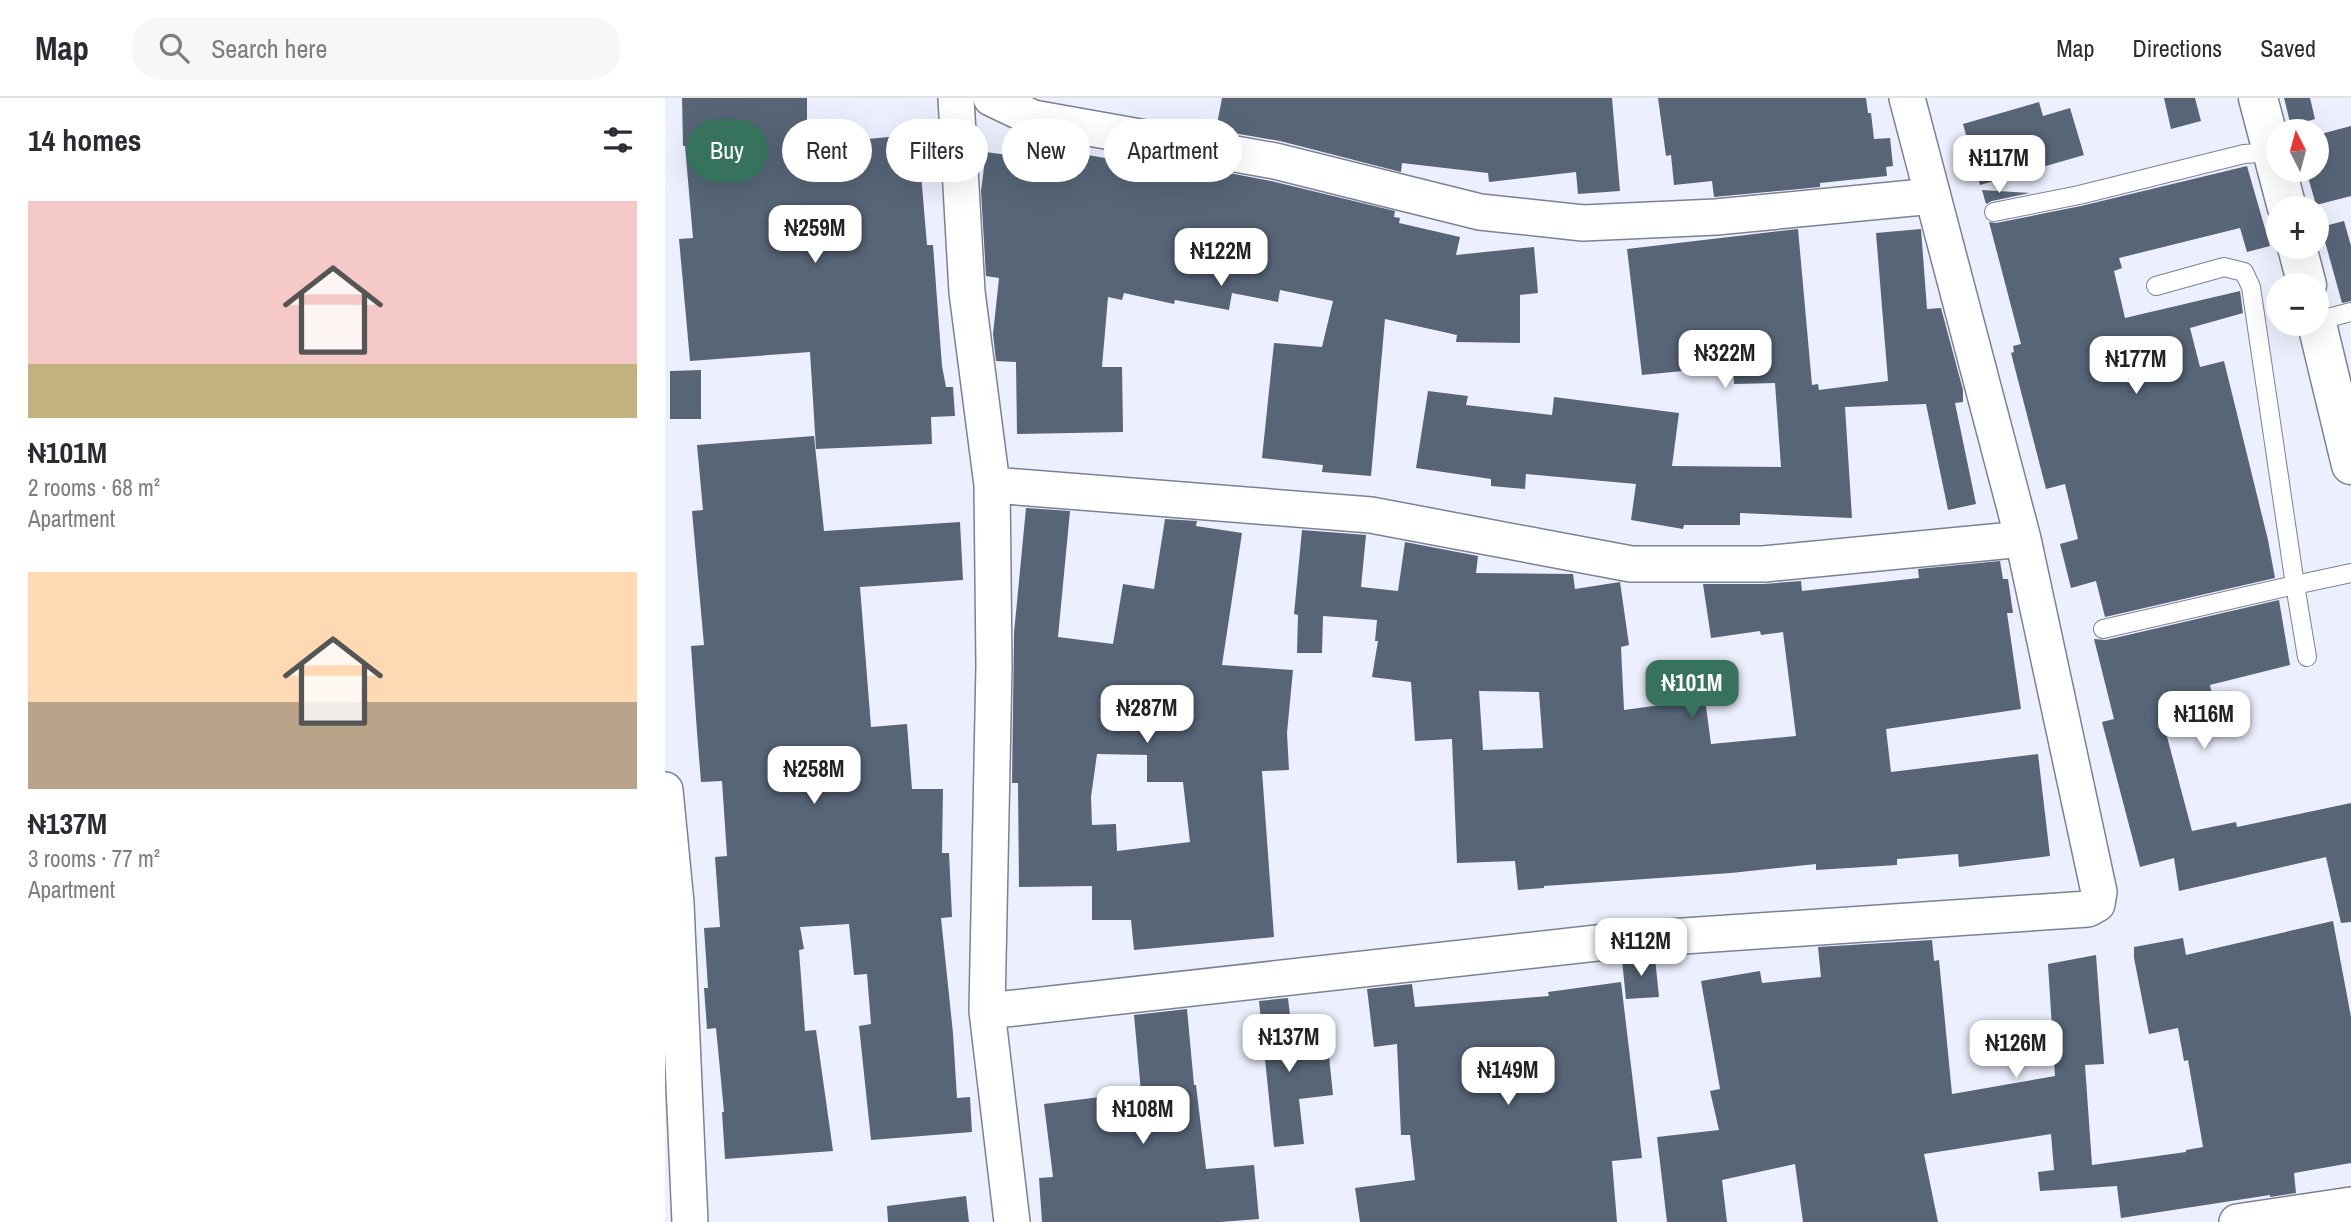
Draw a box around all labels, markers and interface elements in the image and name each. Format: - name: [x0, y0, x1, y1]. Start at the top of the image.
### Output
- search box: [131, 17, 621, 80]
- text: Map: [35, 26, 89, 70]
- icon: search: [155, 29, 193, 67]
- text: Search here: [211, 31, 327, 66]
- text: Map: [2056, 32, 2094, 64]
- text: Directions: [2132, 32, 2222, 64]
- text: Saved: [2260, 32, 2316, 64]
- chip: Buy: [686, 119, 768, 182]
- chip: Rent: [782, 119, 872, 182]
- chip: Filters: [886, 119, 988, 182]
- chip: New: [1002, 119, 1090, 182]
- chip: Apartment: [1104, 119, 1242, 182]
- north arrow: [2266, 119, 2329, 182]
- map controls: [2266, 119, 2329, 336]
- text: 14 homes: [28, 120, 142, 160]
- icon: filters: [599, 121, 637, 159]
- pin: ₦117M: [1950, 136, 2048, 195]
- text: ₦117M: [1969, 142, 2029, 173]
- button: +: [2266, 196, 2329, 259]
- pin: ₦259M: [766, 206, 864, 265]
- text: ₦259M: [785, 212, 845, 243]
- pin: ₦122M: [1172, 228, 1270, 288]
- text: ₦122M: [1191, 235, 1251, 266]
- icon: home: [270, 247, 396, 373]
- button: −: [2266, 273, 2329, 336]
- pin: ₦322M: [1676, 330, 1774, 390]
- pin: ₦177M: [2087, 336, 2185, 396]
- text: ₦322M: [1695, 337, 1755, 368]
- text: ₦177M: [2106, 343, 2166, 374]
- text: ₦101M: [28, 432, 107, 472]
- text: 2 rooms · 68 m²: [28, 472, 160, 503]
- text: Apartment: [28, 503, 115, 534]
- icon: home: [270, 618, 396, 744]
- pin: ₦101M: [1643, 660, 1741, 720]
- text: ₦101M: [1662, 667, 1722, 698]
- pin: ₦287M: [1098, 686, 1196, 745]
- text: ₦287M: [1117, 692, 1177, 723]
- pin: ₦116M: [2155, 692, 2253, 751]
- text: ₦116M: [2174, 698, 2234, 729]
- pin: ₦258M: [765, 746, 863, 806]
- text: ₦258M: [784, 753, 844, 784]
- text: ₦137M: [28, 803, 107, 843]
- text: 3 rooms · 77 m²: [28, 843, 160, 874]
- text: Apartment: [28, 874, 115, 905]
- pin: ₦112M: [1592, 918, 1690, 978]
- text: ₦112M: [1611, 925, 1671, 956]
- pin: ₦137M: [1240, 1014, 1338, 1074]
- pin: ₦126M: [1967, 1020, 2065, 1080]
- text: ₦137M: [1259, 1021, 1319, 1052]
- text: ₦126M: [1986, 1027, 2046, 1058]
- pin: ₦149M: [1459, 1048, 1557, 1107]
- text: ₦149M: [1478, 1054, 1538, 1085]
- pin: ₦108M: [1094, 1086, 1192, 1146]
- text: ₦108M: [1113, 1093, 1173, 1124]

